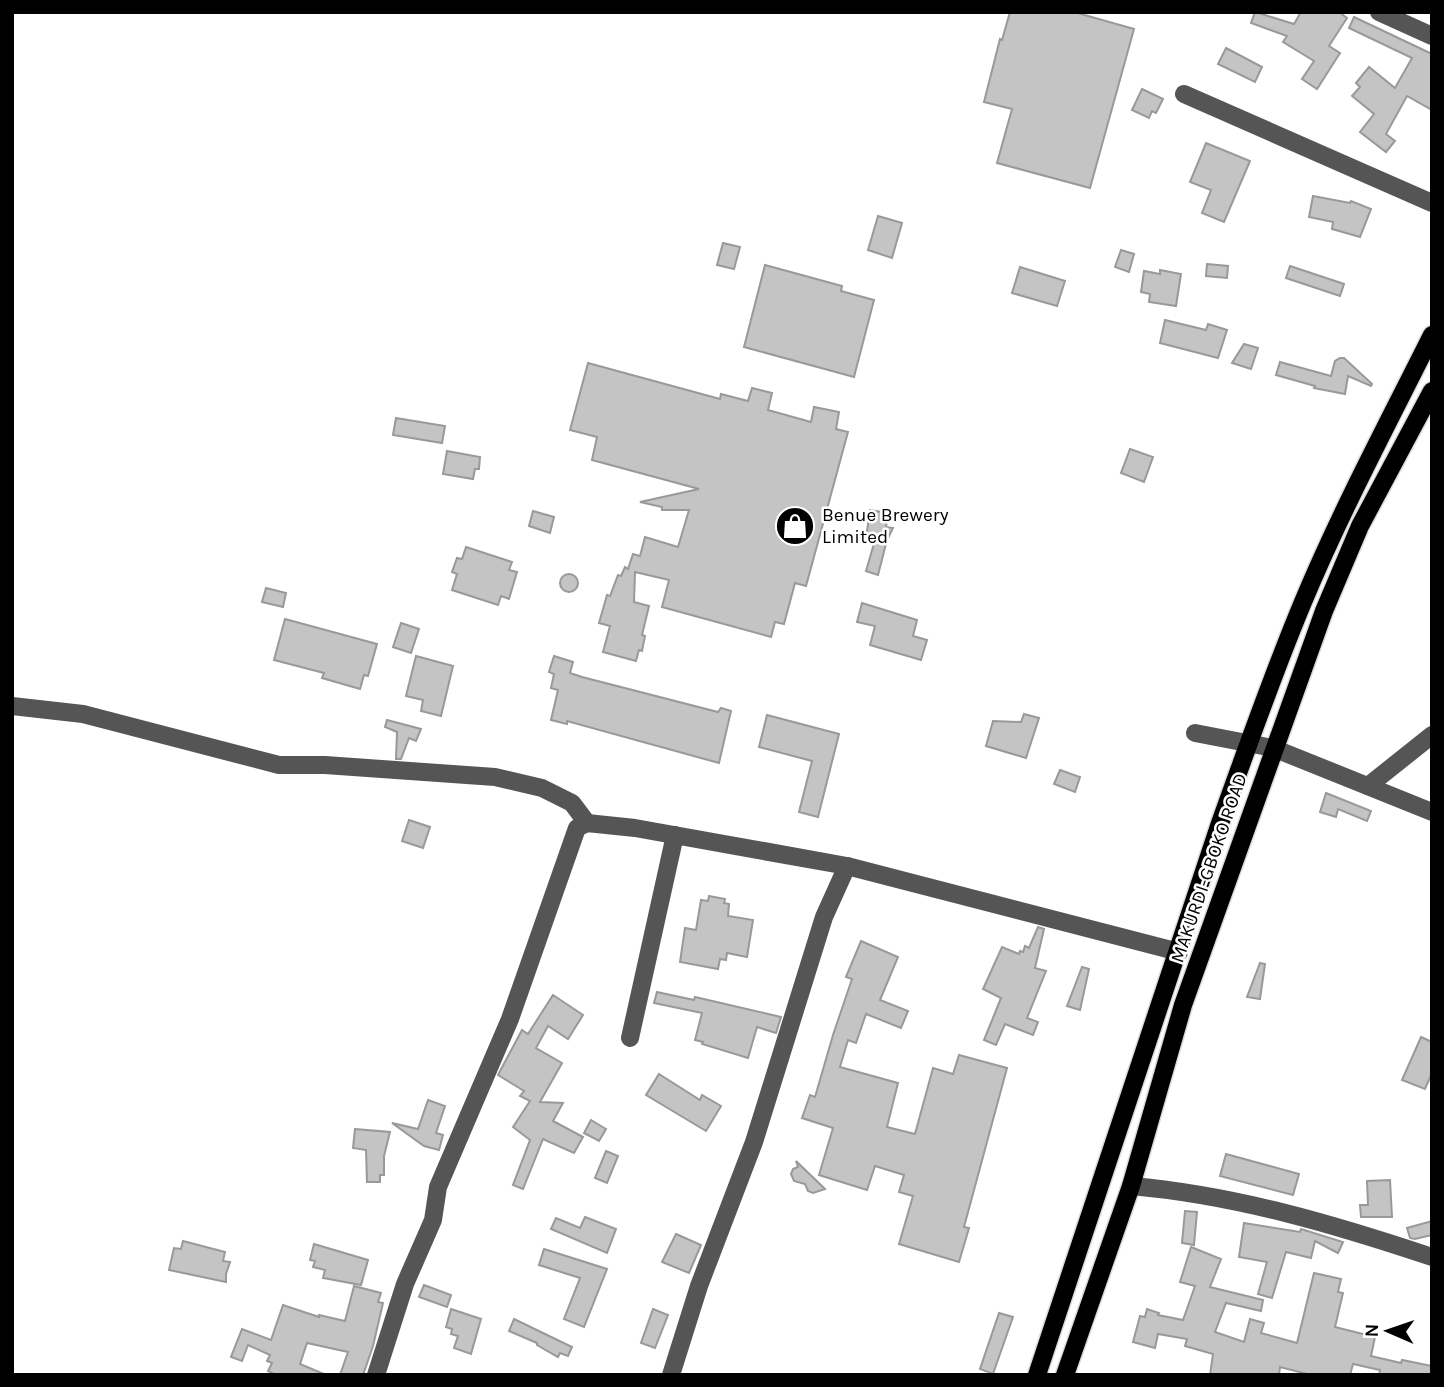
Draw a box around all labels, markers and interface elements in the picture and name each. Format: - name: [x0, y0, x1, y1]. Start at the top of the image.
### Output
- place label: Benue Brewery Limited: [822, 504, 949, 548]
- shop icon: Benue Brewery Limited: [774, 505, 816, 547]
- street label: MAKURDI-GBOKO ROAD: [1166, 770, 1252, 966]
- north arrow: [1353, 1296, 1423, 1366]
- text: N: [1361, 1323, 1383, 1338]

